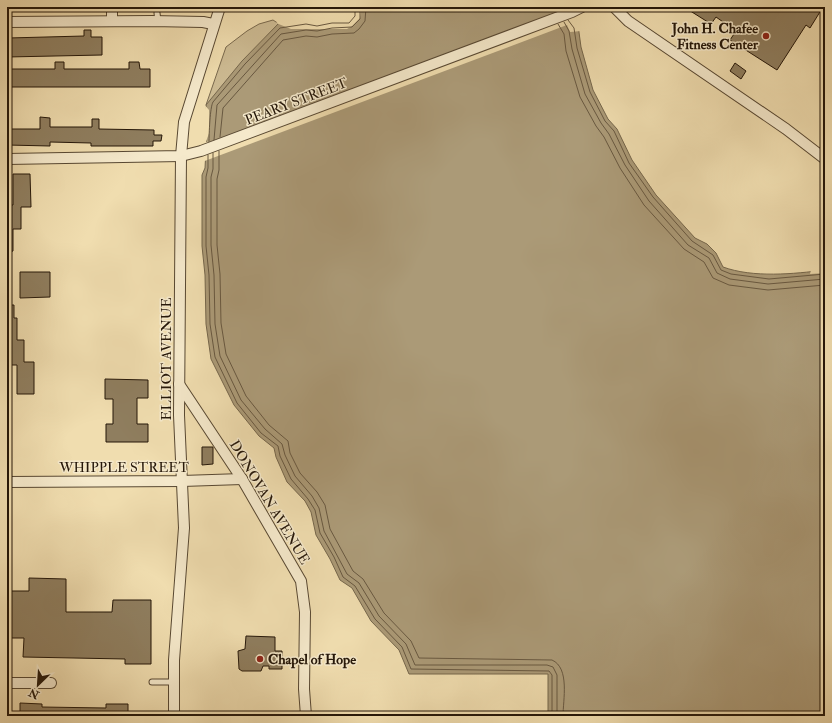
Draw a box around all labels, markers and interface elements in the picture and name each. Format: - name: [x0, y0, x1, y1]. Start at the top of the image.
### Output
- place label: John H. Chafee Fitness Center: [671, 20, 759, 53]
- marker: John H. Chafee Fitness Center: [761, 31, 771, 41]
- street label: PEARY STREET: [243, 74, 350, 129]
- street label: ELLIOT AVENUE: [158, 297, 175, 421]
- street label: DONOVAN AVENUE: [226, 437, 313, 567]
- street label: WHIPPLE STREET: [58, 459, 189, 476]
- place label: Chapel of Hope: [268, 651, 356, 669]
- marker: Chapel of Hope: [255, 654, 265, 664]
- north arrow: [18, 665, 58, 705]
- text: N: [26, 685, 42, 702]

